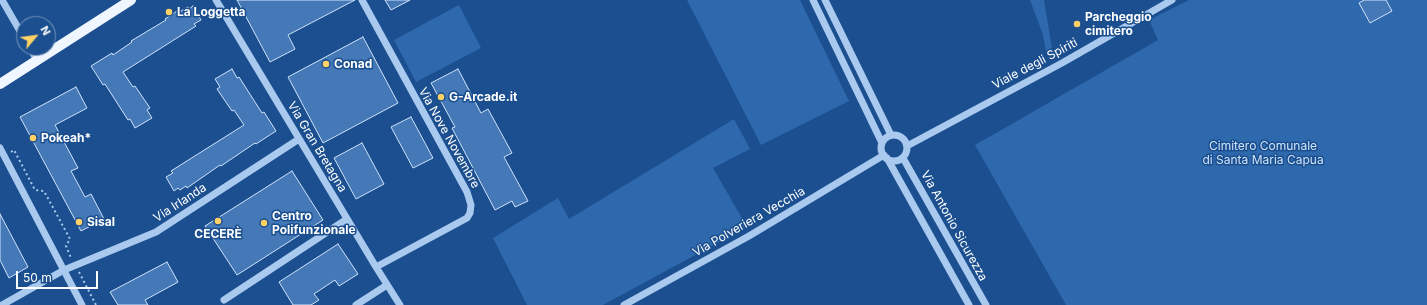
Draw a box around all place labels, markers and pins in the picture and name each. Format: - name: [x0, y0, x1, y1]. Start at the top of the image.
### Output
- place label: La Loggetta: [177, 5, 245, 19]
- marker: La Loggetta: [164, 7, 174, 17]
- place label: Parcheggio cimitero: [1085, 10, 1152, 38]
- marker: Parcheggio cimitero: [1072, 19, 1082, 29]
- place label: Conad: [334, 57, 372, 71]
- marker: Conad: [321, 59, 331, 69]
- place label: G-Arcade.it: [449, 90, 517, 104]
- marker: G-Arcade.it: [436, 92, 446, 102]
- place label: Pokeah*: [41, 131, 91, 145]
- marker: Pokeah*: [28, 133, 38, 143]
- place label: Centro Polifunzionale: [272, 209, 356, 237]
- place label: Sisal: [87, 215, 115, 229]
- marker: CECERÈ: [213, 216, 223, 226]
- marker: Sisal: [74, 217, 84, 227]
- marker: Centro Polifunzionale: [259, 218, 269, 228]
- place label: CECERÈ: [194, 227, 242, 241]

